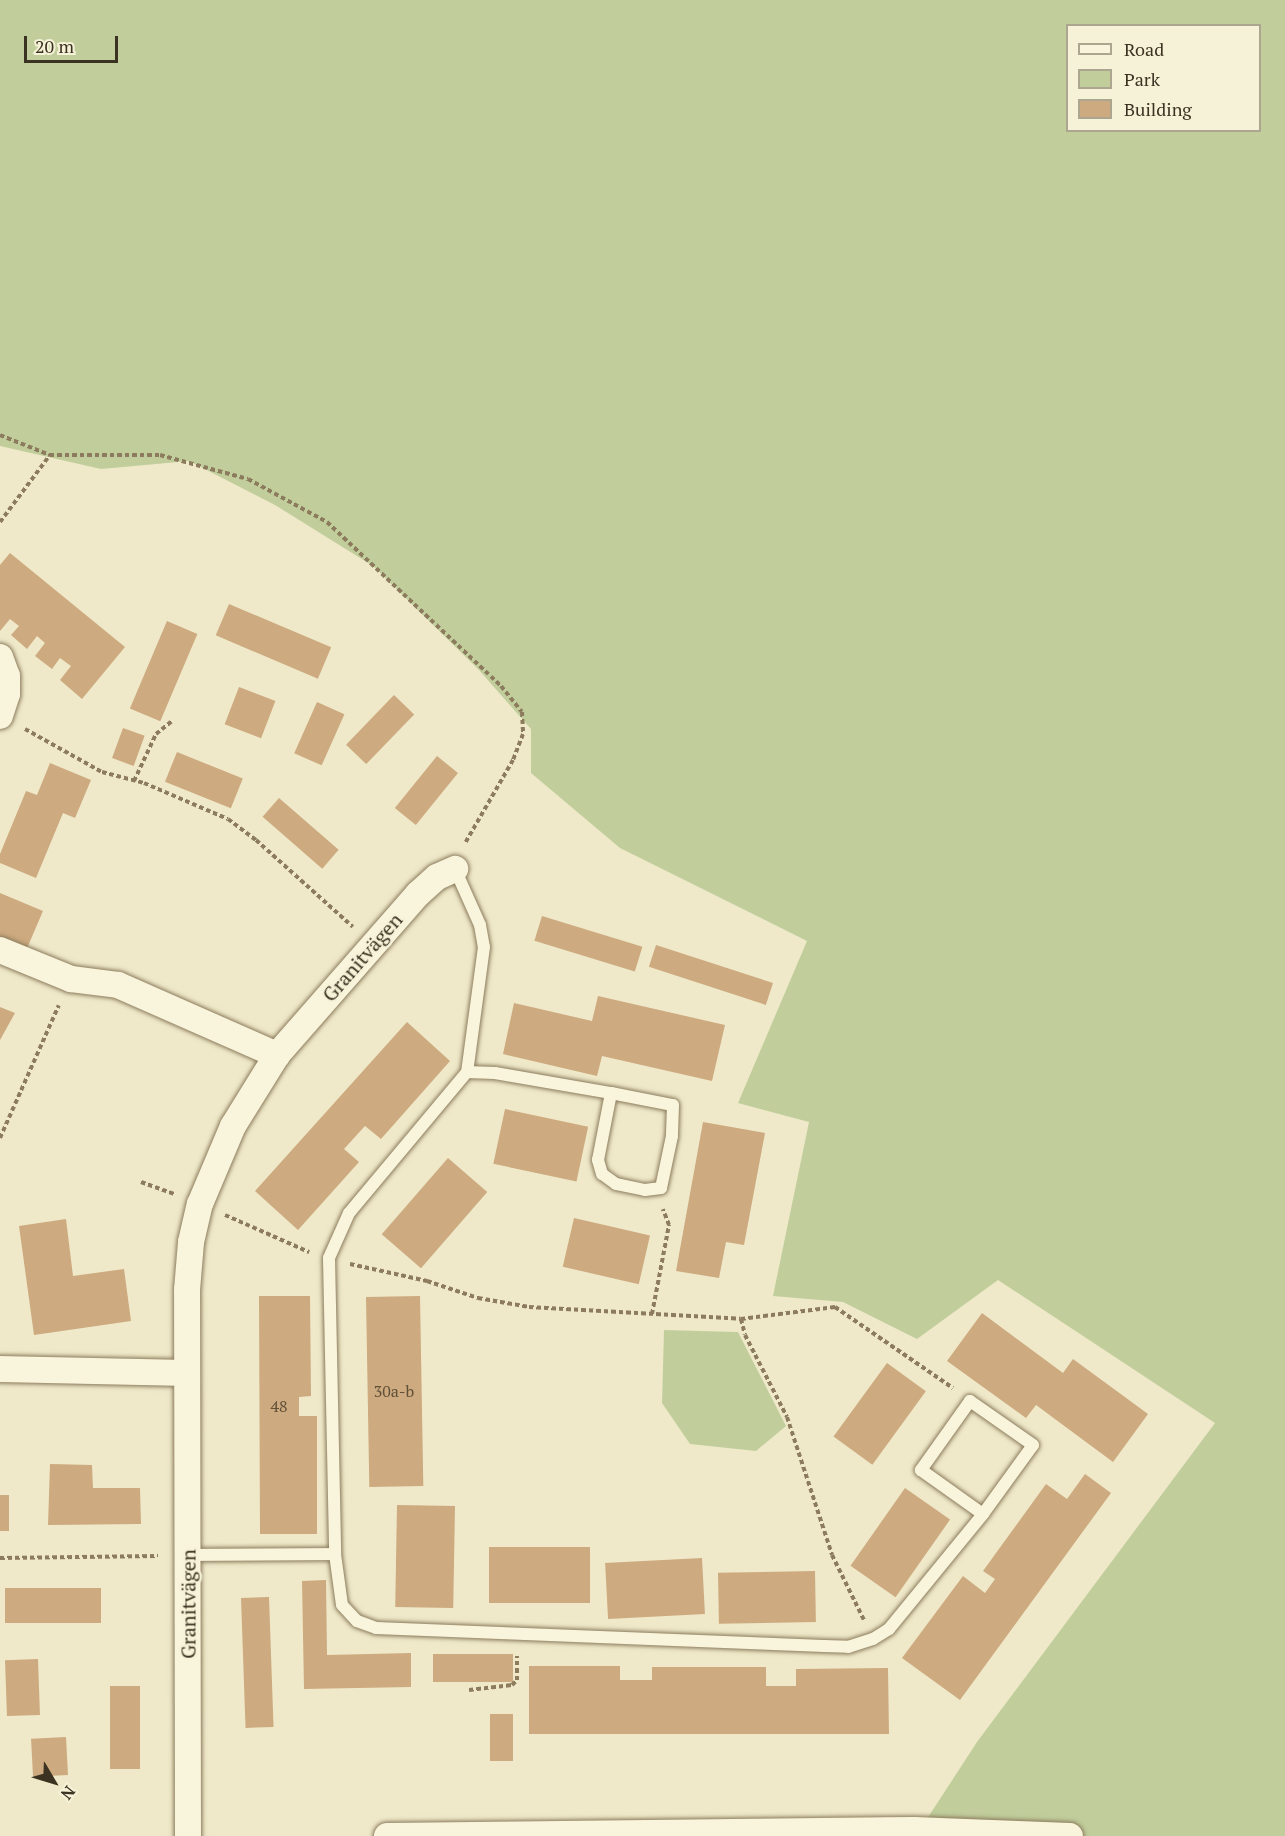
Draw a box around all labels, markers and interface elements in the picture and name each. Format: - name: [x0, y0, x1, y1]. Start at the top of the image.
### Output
- scale bar: [27, 24, 122, 62]
- legend: [1066, 24, 1261, 132]
- text: 20 m: [35, 34, 74, 58]
- text: Road: [1124, 37, 1164, 61]
- text: Park: [1124, 67, 1160, 91]
- text: Building: [1124, 97, 1192, 121]
- street label: Granitvägen: [317, 908, 407, 1006]
- house number: 30a-b: [374, 1381, 414, 1401]
- house number: 48: [270, 1396, 288, 1416]
- street label: Granitvägen: [176, 1549, 200, 1659]
- north arrow: [24, 1752, 84, 1812]
- text: N: [56, 1782, 81, 1805]

